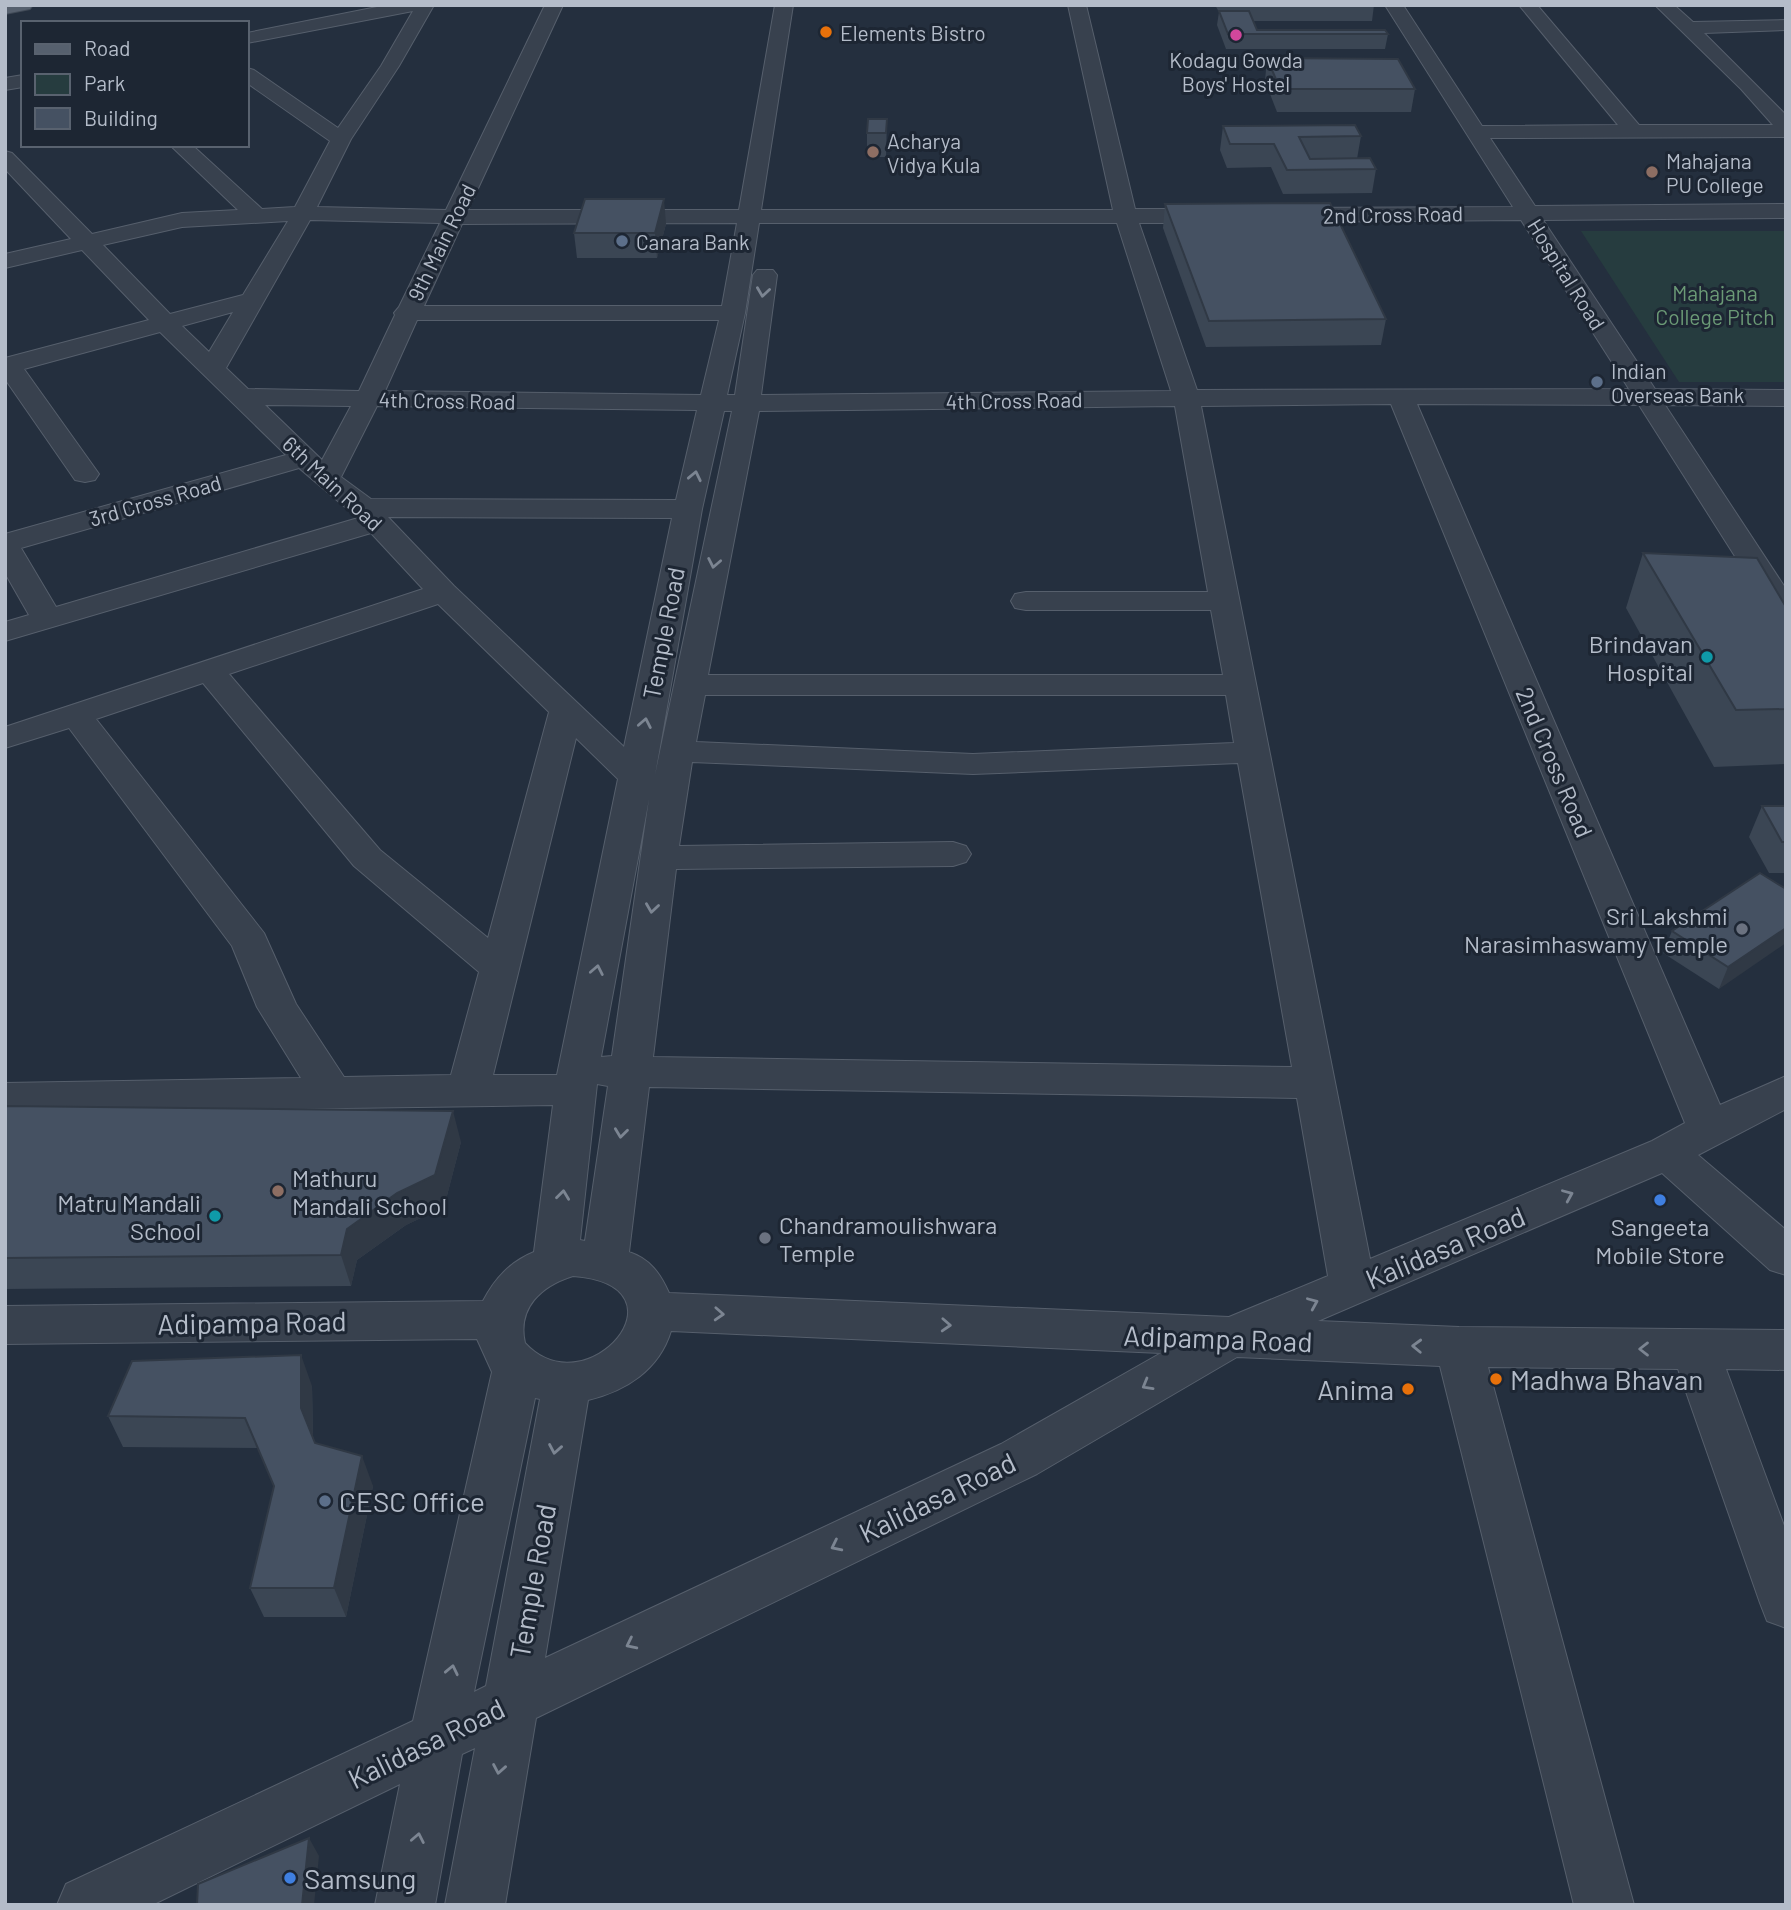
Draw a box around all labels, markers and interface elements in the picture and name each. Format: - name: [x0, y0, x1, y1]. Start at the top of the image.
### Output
- place label: Elements Bistro: [840, 20, 986, 45]
- legend: [21, 21, 248, 147]
- marker: Elements Bistro: [818, 24, 834, 40]
- marker: Kodagu Gowda Boys' Hostel: [1228, 27, 1244, 43]
- text: Road: [84, 35, 130, 60]
- place label: Kodagu Gowda Boys' Hostel: [1169, 47, 1303, 96]
- text: Park: [84, 70, 125, 95]
- text: Building: [84, 105, 158, 130]
- place label: Acharya Vidya Kula: [887, 128, 980, 177]
- marker: Acharya Vidya Kula: [865, 144, 881, 160]
- place label: Mahajana PU College: [1666, 148, 1764, 197]
- marker: Mahajana PU College: [1644, 164, 1660, 180]
- street label: 9th Main Road: [402, 179, 480, 305]
- street label: 2nd Cross Road: [1323, 200, 1463, 228]
- street label: Hospital Road: [1523, 214, 1611, 334]
- place label: Canara Bank: [636, 229, 750, 254]
- marker: Canara Bank: [614, 233, 630, 249]
- park label: Mahajana College Pitch: [1655, 280, 1775, 329]
- one-way arrow: [756, 286, 771, 297]
- place label: Indian Overseas Bank: [1611, 358, 1744, 407]
- marker: Indian Overseas Bank: [1589, 374, 1605, 390]
- street label: 4th Cross Road: [378, 386, 516, 414]
- street label: 4th Cross Road: [945, 386, 1083, 414]
- street label: 6th Main Road: [278, 431, 388, 535]
- street label: 3rd Cross Road: [86, 469, 224, 531]
- one-way arrow: [687, 470, 701, 482]
- one-way arrow: [707, 557, 722, 569]
- street label: Temple Road: [636, 564, 690, 702]
- place label: Brindavan Hospital: [1589, 629, 1693, 686]
- marker: Brindavan Hospital: [1699, 649, 1715, 665]
- street label: 2nd Cross Road: [1510, 683, 1600, 841]
- one-way arrow: [637, 717, 652, 729]
- place label: Sri Lakshmi Narasimhaswamy Temple: [1464, 901, 1728, 958]
- one-way arrow: [645, 902, 660, 914]
- marker: Sri Lakshmi Narasimhaswamy Temple: [1734, 921, 1750, 937]
- one-way arrow: [589, 964, 604, 976]
- one-way arrow: [614, 1127, 629, 1139]
- place label: Mathuru Mandali School: [292, 1163, 447, 1220]
- marker: Mathuru Mandali School: [270, 1183, 286, 1199]
- place label: Matru Mandali School: [57, 1188, 201, 1245]
- one-way arrow: [555, 1189, 570, 1200]
- one-way arrow: [1560, 1189, 1573, 1203]
- marker: Sangeeta Mobile Store: [1652, 1192, 1668, 1208]
- street label: Kalidasa Road: [1360, 1198, 1530, 1296]
- marker: Matru Mandali School: [207, 1208, 223, 1224]
- place label: Chandramoulishwara Temple: [779, 1210, 997, 1267]
- place label: Sangeeta Mobile Store: [1595, 1212, 1725, 1269]
- marker: Chandramoulishwara Temple: [757, 1230, 773, 1246]
- one-way arrow: [1306, 1297, 1318, 1311]
- street label: Adipampa Road: [157, 1303, 347, 1341]
- one-way arrow: [714, 1307, 725, 1322]
- one-way arrow: [941, 1318, 952, 1333]
- street label: Adipampa Road: [1123, 1318, 1313, 1358]
- one-way arrow: [1411, 1338, 1422, 1353]
- one-way arrow: [1638, 1341, 1649, 1357]
- place label: Madhwa Bhavan: [1510, 1362, 1703, 1396]
- marker: Madhwa Bhavan: [1488, 1371, 1504, 1387]
- place label: Anima: [1317, 1372, 1394, 1406]
- one-way arrow: [1142, 1377, 1154, 1390]
- marker: Anima: [1400, 1381, 1416, 1397]
- one-way arrow: [548, 1443, 563, 1455]
- street label: Kalidasa Road: [853, 1444, 1021, 1550]
- place label: CESC Office: [339, 1484, 485, 1518]
- marker: CESC Office: [317, 1493, 333, 1509]
- street label: Temple Road: [502, 1501, 562, 1661]
- one-way arrow: [831, 1538, 843, 1552]
- one-way arrow: [626, 1636, 638, 1650]
- one-way arrow: [443, 1664, 458, 1676]
- street label: Kalidasa Road: [342, 1690, 510, 1796]
- one-way arrow: [492, 1764, 507, 1775]
- one-way arrow: [410, 1832, 425, 1844]
- place label: Samsung: [304, 1861, 416, 1895]
- marker: Samsung: [282, 1870, 298, 1886]

